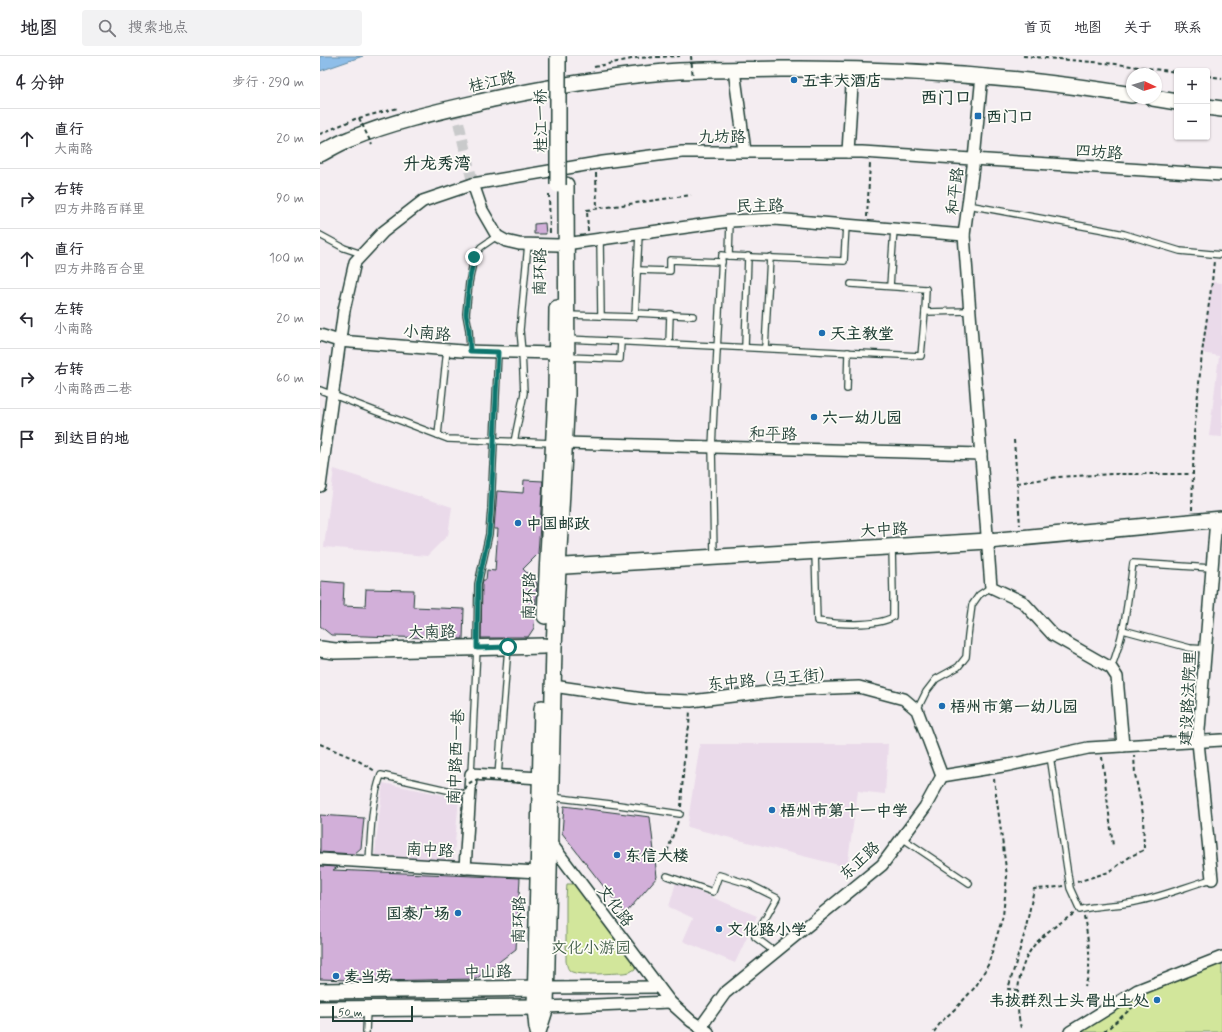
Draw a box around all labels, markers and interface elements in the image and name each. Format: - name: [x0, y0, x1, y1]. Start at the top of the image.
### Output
- search box: [82, 10, 362, 46]
- text: 地图: [20, 16, 58, 41]
- icon: search: [96, 17, 118, 39]
- text: 搜索地点: [128, 18, 188, 38]
- text: 首页: [1024, 19, 1052, 37]
- text: 地图: [1074, 19, 1102, 37]
- text: 关于: [1124, 19, 1152, 37]
- text: 联系: [1174, 19, 1202, 37]
- street label: 桂江路: [467, 67, 518, 98]
- north arrow: [1126, 68, 1162, 104]
- map controls: [1174, 68, 1210, 140]
- button: +: [1174, 68, 1210, 104]
- place label: 五丰大酒店: [802, 71, 882, 92]
- text: 4 分钟: [16, 72, 64, 94]
- text: 步行 · 290 m: [232, 74, 304, 91]
- marker: 五丰大酒店: [789, 75, 799, 85]
- district label: 西门口: [921, 87, 972, 109]
- street label: 桂江一桥: [531, 89, 552, 153]
- button: −: [1174, 104, 1210, 140]
- place label: 西门口: [986, 107, 1034, 128]
- marker: 西门口: [973, 111, 983, 121]
- text: 直行: [54, 120, 84, 140]
- street label: 九坊路: [698, 127, 746, 148]
- icon: ahead: [16, 128, 38, 150]
- text: 20 m: [276, 130, 304, 147]
- street label: 四坊路: [1074, 140, 1124, 165]
- text: 大南路: [54, 141, 93, 158]
- district label: 升龙秀湾: [403, 153, 471, 175]
- street label: 和平路: [942, 166, 969, 216]
- text: 右转: [54, 180, 84, 200]
- icon: right: [16, 188, 38, 210]
- text: 90 m: [276, 190, 304, 207]
- street label: 民主路: [736, 196, 784, 217]
- text: 四方井路百祥里: [54, 201, 145, 218]
- text: 直行: [54, 240, 84, 260]
- icon: ahead: [16, 248, 38, 270]
- route end: [465, 248, 483, 266]
- street label: 南环路: [530, 248, 551, 296]
- text: 100 m: [269, 250, 304, 267]
- text: 四方井路百合里: [54, 261, 145, 278]
- text: 左转: [54, 300, 84, 320]
- icon: left: [16, 308, 38, 330]
- text: 20 m: [276, 310, 304, 327]
- text: 小南路: [54, 321, 93, 338]
- street label: 小南路: [402, 321, 452, 346]
- place label: 天主教堂: [830, 324, 894, 345]
- marker: 天主教堂: [817, 328, 827, 338]
- text: 右转: [54, 360, 84, 380]
- icon: right: [16, 368, 38, 390]
- text: 60 m: [276, 370, 304, 387]
- text: 小南路西二巷: [54, 381, 132, 398]
- place label: 六一幼儿园: [822, 408, 902, 429]
- marker: 六一幼儿园: [809, 412, 819, 422]
- street label: 和平路: [749, 424, 797, 445]
- icon: arrive: [16, 428, 38, 450]
- text: 到达目的地: [54, 429, 129, 449]
- place label: 中国邮政: [526, 514, 590, 535]
- marker: 中国邮政: [513, 518, 523, 528]
- street label: 大中路: [860, 519, 909, 542]
- street label: 南环路: [518, 572, 541, 620]
- street label: 大南路: [408, 622, 456, 643]
- route start: [499, 638, 517, 656]
- street label: 建设路法院里: [1175, 650, 1201, 747]
- street label: 东中路（马王街）: [706, 663, 836, 696]
- place label: 梧州市第一幼儿园: [950, 697, 1078, 718]
- marker: 梧州市第一幼儿园: [937, 701, 947, 711]
- street label: 南中路西一巷: [443, 709, 469, 806]
- place label: 梧州市第十一中学: [780, 801, 908, 822]
- marker: 梧州市第十一中学: [767, 805, 777, 815]
- street label: 东正路: [835, 837, 885, 885]
- street label: 南中路: [405, 839, 454, 862]
- place label: 东信大楼: [625, 846, 689, 867]
- marker: 东信大楼: [612, 850, 622, 860]
- street label: 文化路: [592, 880, 638, 931]
- street label: 南环路: [509, 896, 530, 944]
- place label: 国泰广场: [386, 904, 450, 925]
- marker: 国泰广场: [453, 908, 463, 918]
- place label: 文化路小学: [727, 920, 807, 941]
- marker: 文化路小学: [714, 924, 724, 934]
- park label: 文化小游园: [551, 938, 631, 959]
- street label: 中山路: [464, 962, 512, 983]
- place label: 麦当劳: [344, 967, 392, 988]
- marker: 麦当劳: [331, 971, 341, 981]
- place label: 韦拔群烈士头骨出土处: [989, 991, 1150, 1012]
- marker: 韦拔群烈士头骨出土处: [1152, 995, 1162, 1005]
- scale bar: [332, 1004, 413, 1023]
- text: 50 m: [338, 1006, 363, 1020]

